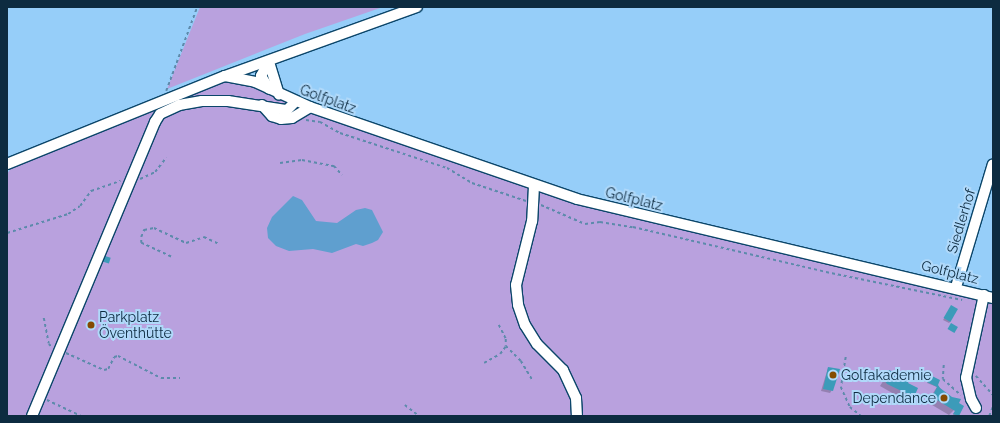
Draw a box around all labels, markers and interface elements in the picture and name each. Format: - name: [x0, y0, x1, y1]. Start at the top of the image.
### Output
- street label: Golfplatz: [298, 81, 358, 117]
- street label: Golfplatz: [604, 184, 664, 214]
- street label: Siedlerhof: [943, 187, 979, 255]
- street label: Golfplatz: [920, 257, 980, 287]
- place label: Parkplatz Öventhütte: [99, 309, 172, 342]
- marker: Parkplatz Öventhütte: [86, 320, 96, 330]
- place label: Golfakademie: [841, 367, 931, 383]
- marker: Golfakademie: [828, 370, 838, 380]
- place label: Dependance: [852, 390, 936, 406]
- marker: Dependance: [939, 393, 949, 403]

